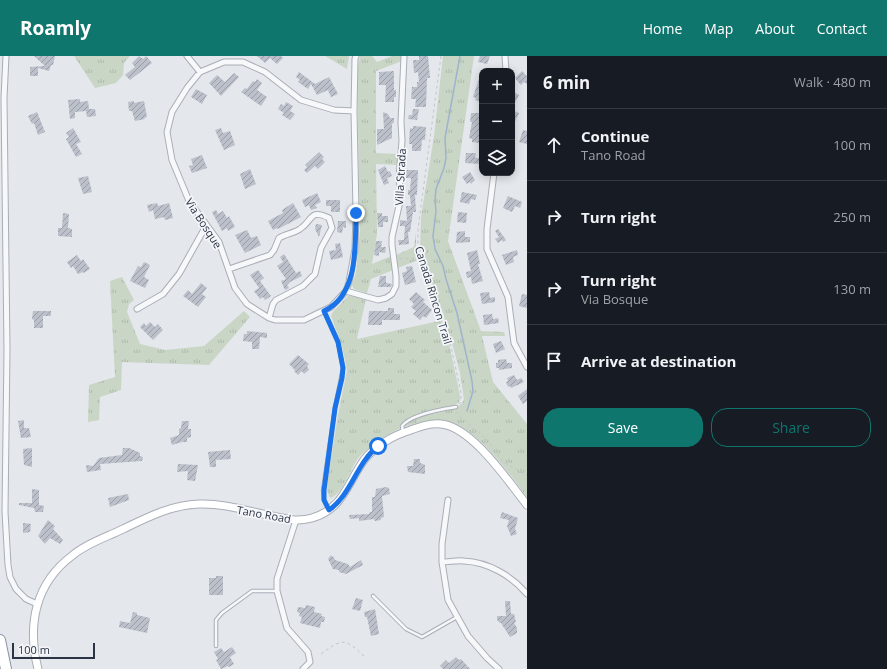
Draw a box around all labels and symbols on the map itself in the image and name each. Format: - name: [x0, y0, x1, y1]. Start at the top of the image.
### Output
- street label: Villa Strada: [391, 148, 409, 206]
- street label: Via Bosque: [182, 195, 226, 251]
- route end: [347, 204, 365, 222]
- street label: Canada Rincon Trail: [412, 244, 456, 346]
- route start: [369, 437, 387, 455]
- street label: Tano Road: [236, 502, 292, 526]
- scale bar: [12, 641, 95, 660]

